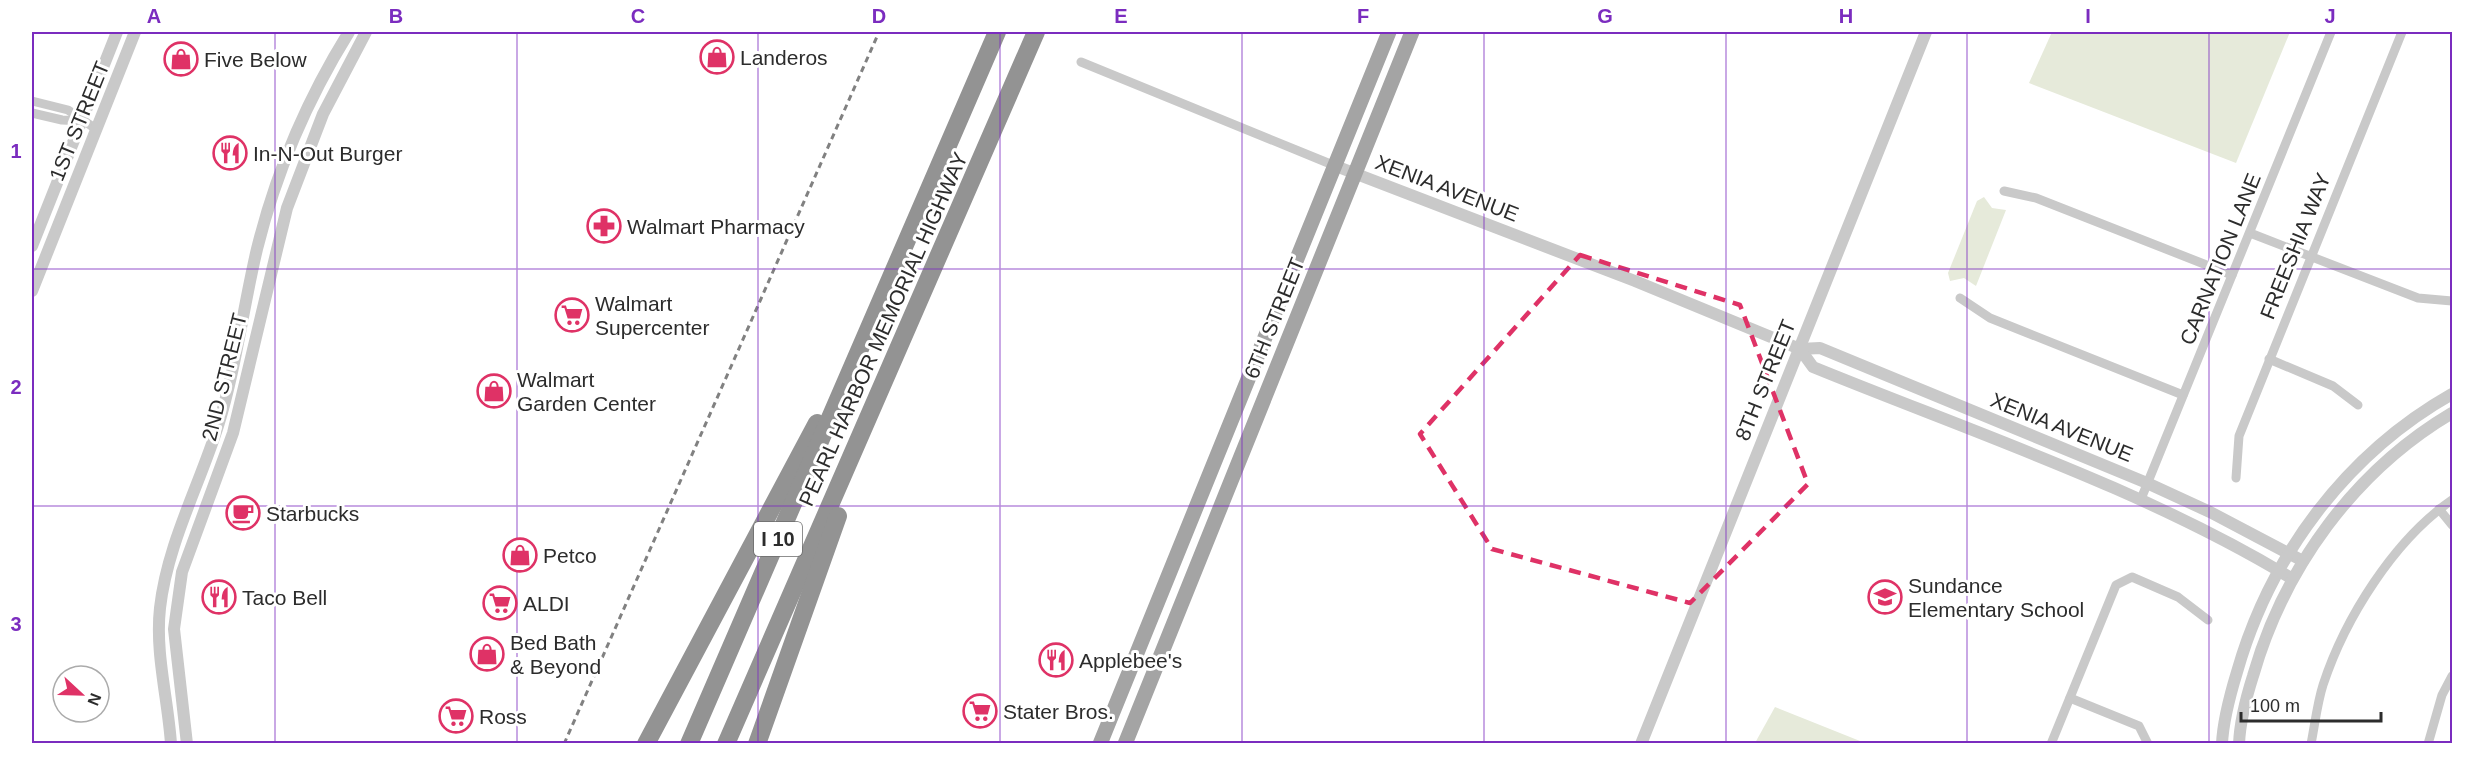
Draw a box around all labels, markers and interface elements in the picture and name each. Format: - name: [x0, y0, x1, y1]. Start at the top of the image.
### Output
- text: A: [147, 5, 161, 27]
- text: B: [389, 5, 403, 27]
- text: C: [631, 5, 645, 27]
- text: D: [872, 5, 886, 27]
- text: E: [1114, 5, 1128, 27]
- text: F: [1357, 5, 1369, 27]
- text: G: [1597, 5, 1613, 27]
- text: H: [1839, 5, 1853, 27]
- text: I: [2085, 5, 2091, 27]
- text: J: [2324, 5, 2336, 27]
- shop icon: Landeros: [699, 39, 735, 75]
- shop icon: Five Below: [163, 41, 199, 77]
- place label: Landeros: [740, 46, 828, 69]
- place label: Five Below: [204, 48, 308, 71]
- street label: 1ST STREET: [45, 58, 113, 184]
- restaurant icon: In-N-Out Burger: [212, 135, 248, 171]
- text: 1: [10, 140, 22, 162]
- place label: In-N-Out Burger: [253, 142, 402, 165]
- street label: PEARL HARBOR MEMORIAL HIGHWAY: [794, 149, 972, 509]
- street label: XENIA AVENUE: [1372, 150, 1522, 226]
- street label: CARNATION LANE: [2175, 170, 2265, 348]
- street label: FREESHIA WAY: [2255, 170, 2335, 322]
- pharmacy icon: Walmart Pharmacy: [586, 208, 622, 244]
- place label: Walmart Pharmacy: [627, 215, 805, 238]
- street label: 6TH STREET: [1239, 254, 1309, 382]
- place label: Walmart Supercenter: [595, 292, 709, 339]
- supermarket icon: Walmart Supercenter: [554, 297, 590, 333]
- street label: 2ND STREET: [197, 311, 251, 443]
- street label: 8TH STREET: [1730, 316, 1800, 444]
- place label: Walmart Garden Center: [517, 368, 656, 415]
- shop icon: Walmart Garden Center: [476, 373, 512, 409]
- text: 2: [10, 376, 22, 398]
- street label: XENIA AVENUE: [1988, 388, 2136, 466]
- cafe icon: Starbucks: [225, 495, 261, 531]
- place label: Starbucks: [266, 502, 359, 525]
- road number: I 10: [754, 522, 802, 556]
- shop icon: Petco: [502, 537, 538, 573]
- place label: Petco: [543, 544, 597, 567]
- place label: Sundance Elementary School: [1908, 574, 2084, 621]
- restaurant icon: Taco Bell: [201, 579, 237, 615]
- school or university icon: Sundance Elementary School: [1867, 579, 1903, 615]
- supermarket icon: ALDI: [482, 585, 518, 621]
- place label: Taco Bell: [242, 586, 327, 609]
- place label: ALDI: [523, 592, 570, 615]
- text: 3: [10, 613, 22, 635]
- place label: Bed Bath & Beyond: [510, 631, 601, 678]
- shop icon: Bed Bath & Beyond: [469, 636, 505, 672]
- restaurant icon: Applebee's: [1038, 642, 1074, 678]
- place label: Applebee's: [1079, 649, 1182, 672]
- north arrow: [51, 664, 111, 724]
- scale bar: [2241, 685, 2380, 723]
- text: N: [84, 691, 104, 708]
- supermarket icon: Stater Bros.: [962, 693, 998, 729]
- text: 100 m: [2250, 696, 2300, 716]
- supermarket icon: Ross: [438, 698, 474, 734]
- place label: Stater Bros.: [1003, 700, 1114, 723]
- place label: Ross: [479, 705, 527, 728]

